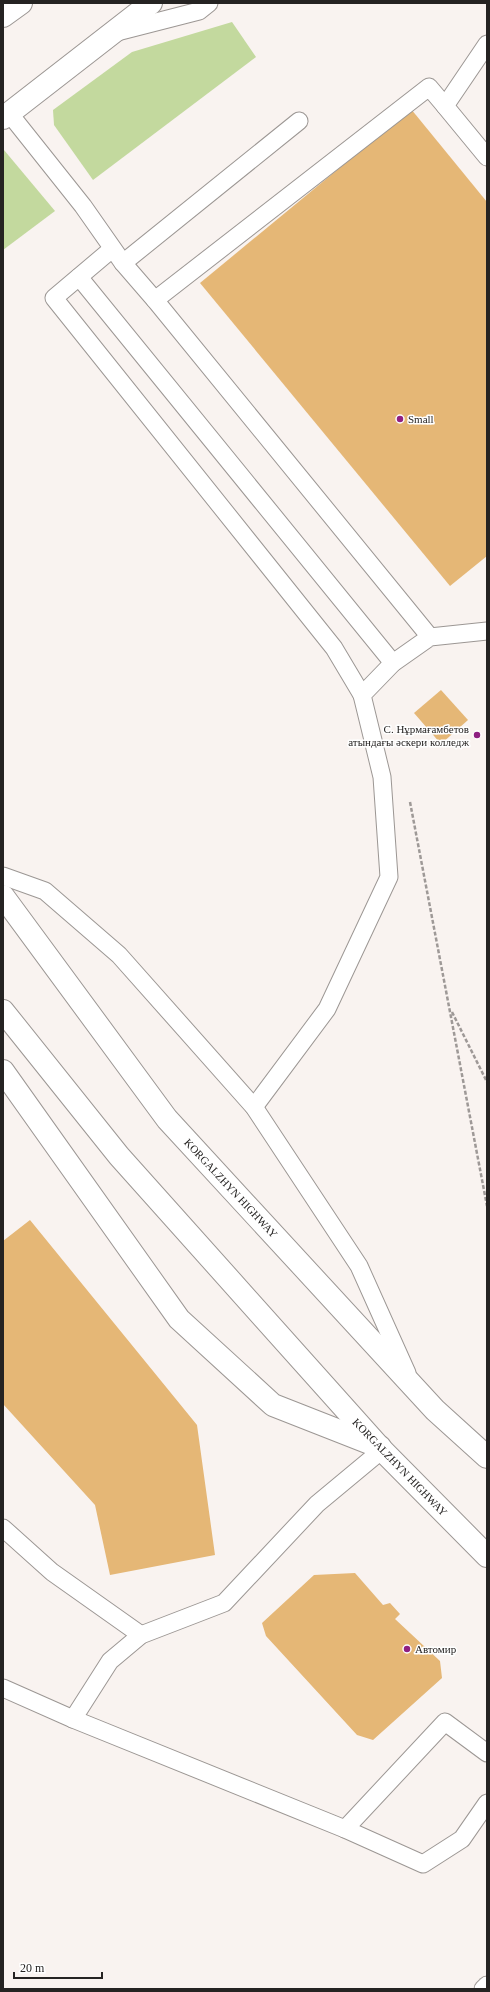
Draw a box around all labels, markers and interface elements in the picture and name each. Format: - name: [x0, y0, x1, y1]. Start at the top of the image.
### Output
- place label: Small: [408, 413, 434, 425]
- marker: Small: [395, 414, 405, 424]
- place label: С. Нұрмағамбетов атындағы әскери колледж: [348, 723, 469, 748]
- marker: С. Нұрмағамбетов атындағы әскери колледж: [472, 730, 482, 740]
- street label: KORGALZHYN HIGHWAY: [182, 1136, 280, 1240]
- street label: KORGALZHYN HIGHWAY: [350, 1416, 450, 1518]
- place label: Автомир: [415, 1643, 457, 1655]
- marker: Автомир: [402, 1644, 412, 1654]
- scale bar: [14, 1954, 102, 1980]
- text: 20 m: [20, 1961, 45, 1975]

